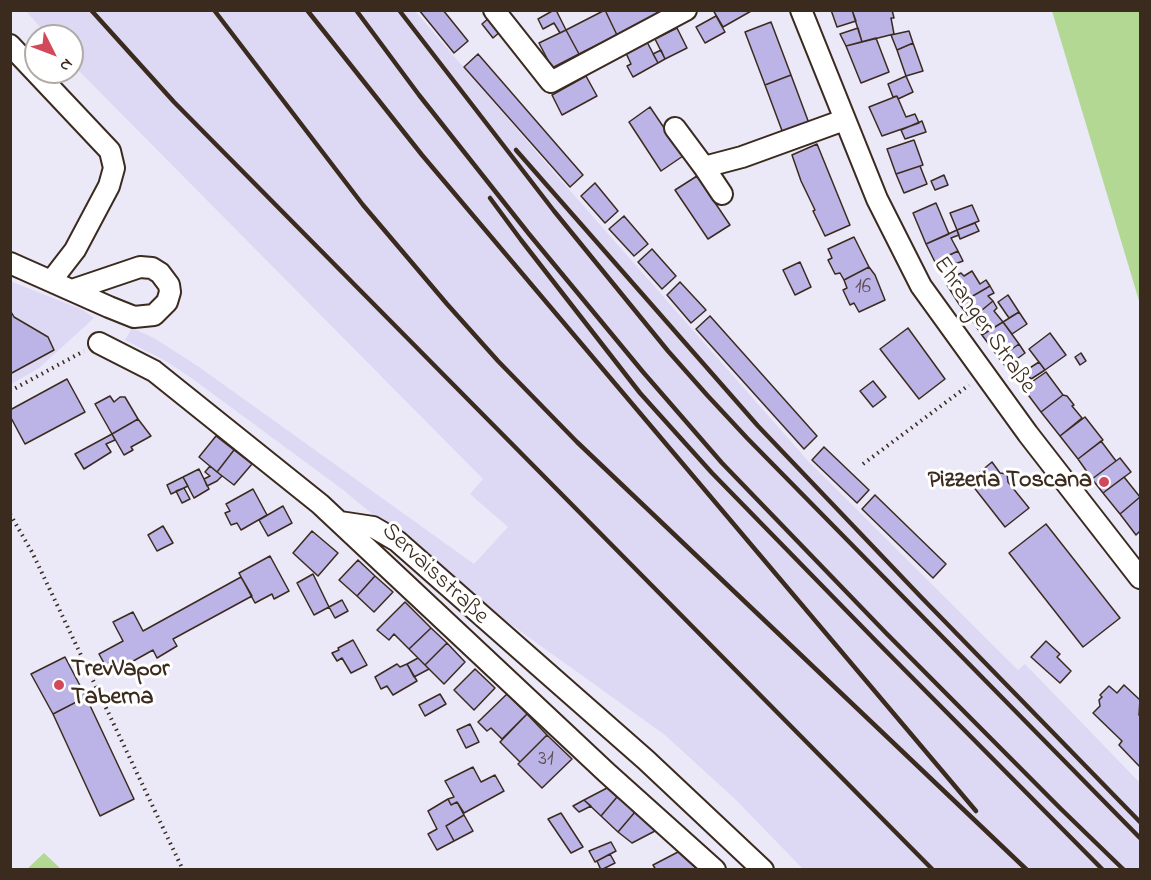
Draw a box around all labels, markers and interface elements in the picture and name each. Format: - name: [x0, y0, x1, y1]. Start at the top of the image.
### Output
- north arrow: [24, 24, 84, 84]
- text: N: [53, 53, 78, 77]
- street label: Ehranger Straße: [925, 252, 1041, 400]
- house number: 16: [855, 276, 871, 302]
- place label: Pizzeria Toscana: [928, 468, 1092, 496]
- marker: Pizzeria Toscana: [1097, 475, 1111, 489]
- street label: Servaisstraße: [374, 518, 494, 632]
- place label: TrevVapor Taberna: [71, 657, 169, 713]
- marker: TrevVapor Taberna: [52, 678, 66, 692]
- house number: 31: [538, 748, 554, 774]

